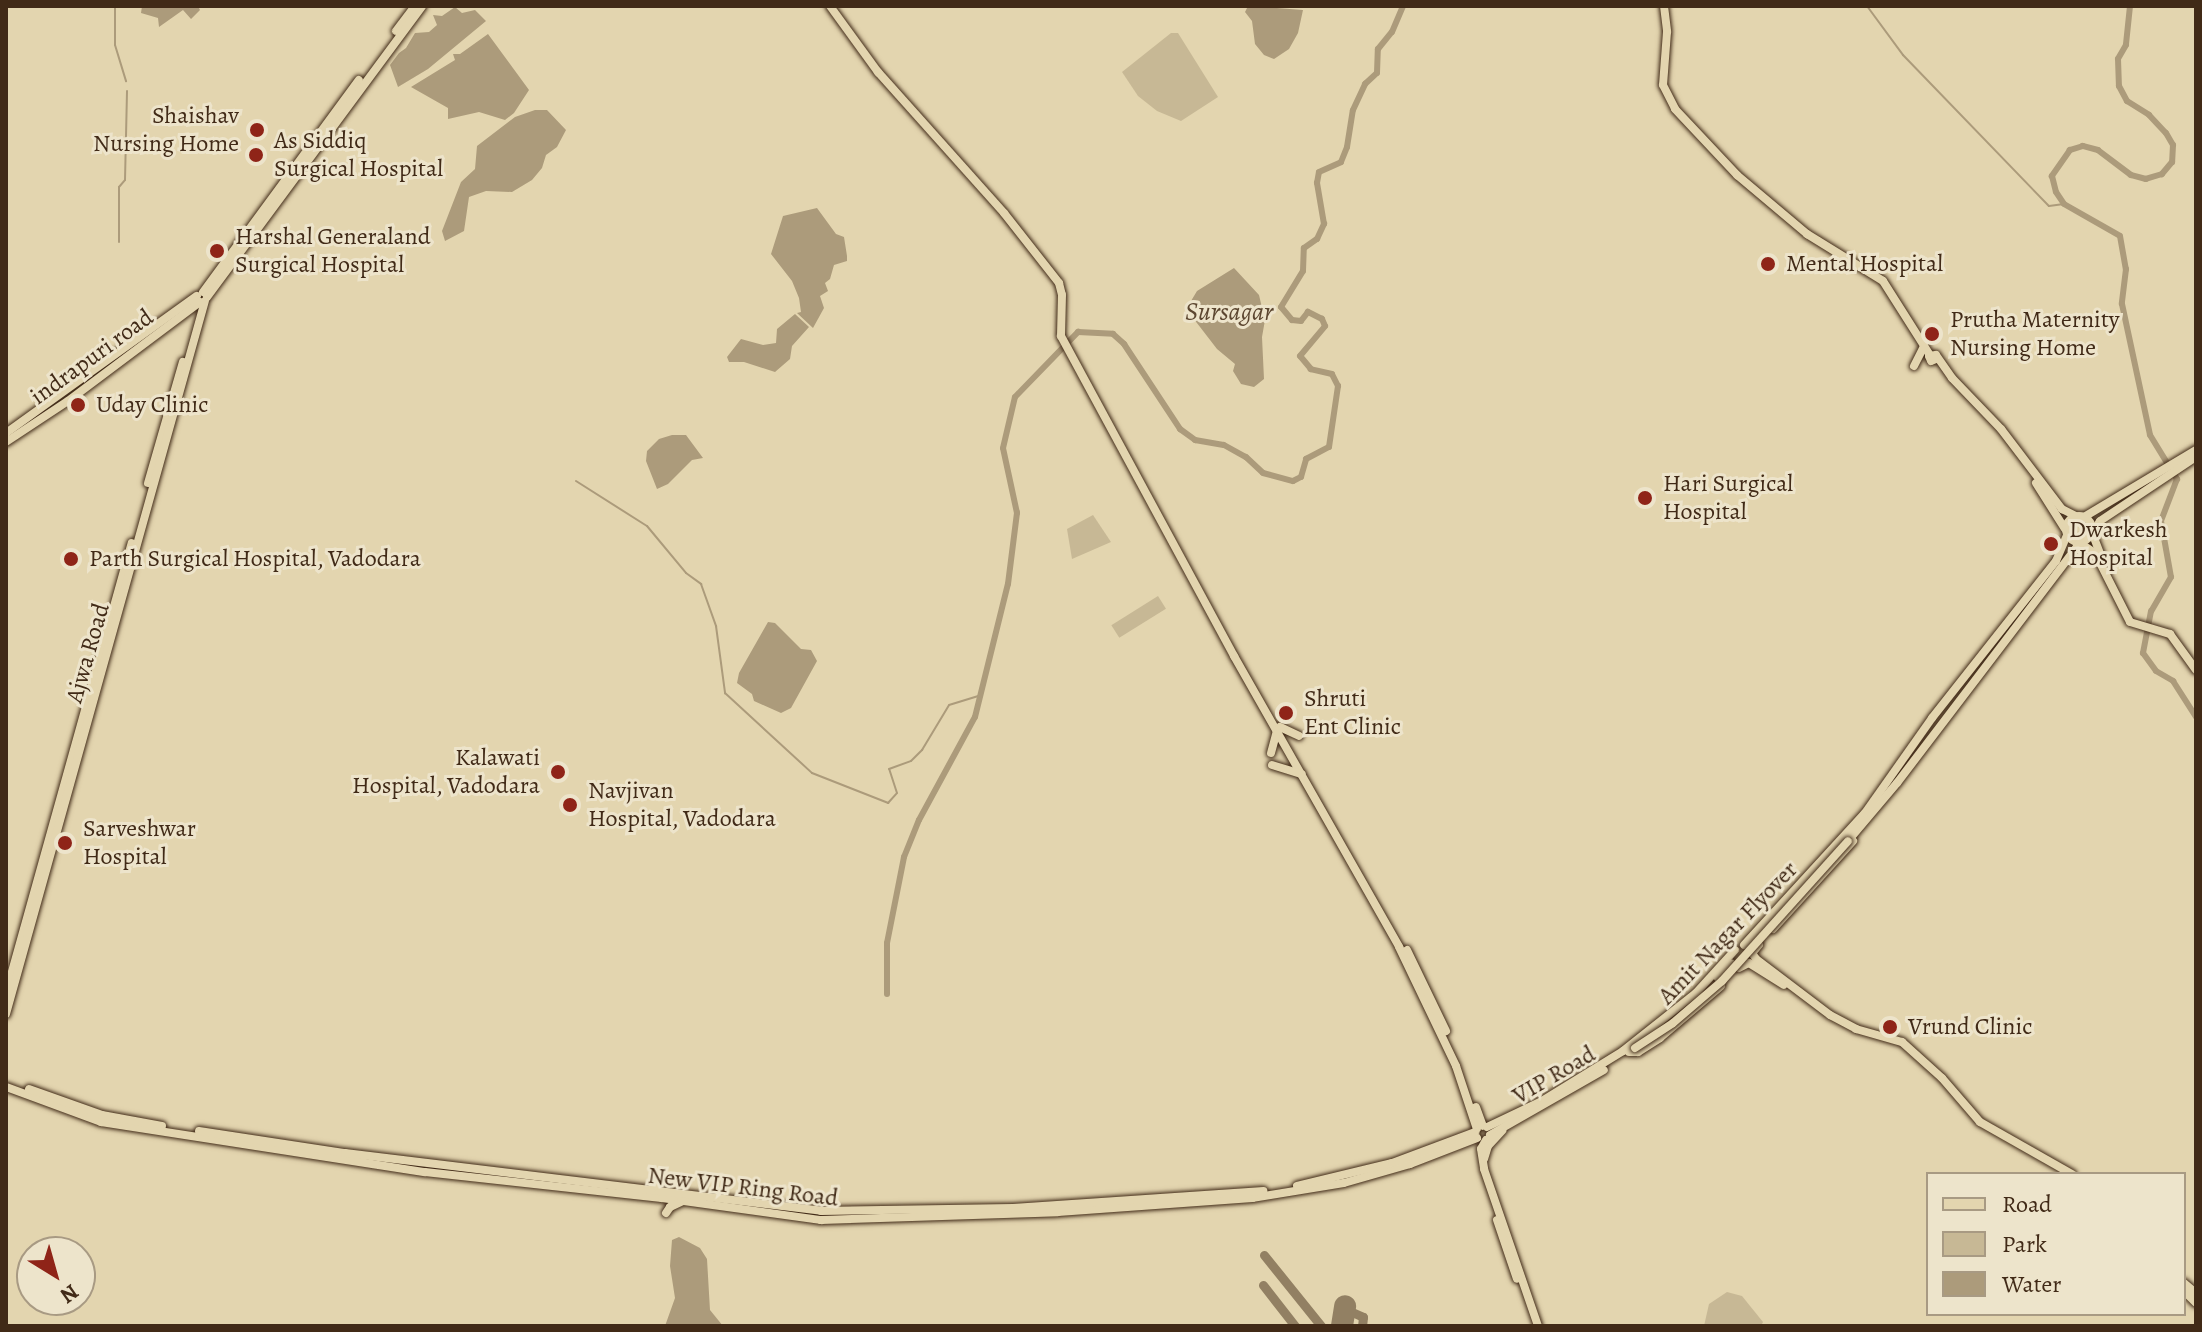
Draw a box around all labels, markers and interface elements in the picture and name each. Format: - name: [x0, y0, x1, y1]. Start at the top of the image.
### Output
- place label: Shaishav Nursing Home: [93, 102, 239, 158]
- marker: Shaishav Nursing Home: [246, 119, 268, 141]
- place label: As Siddiq Surgical Hospital: [274, 127, 443, 183]
- marker: As Siddiq Surgical Hospital: [245, 144, 267, 166]
- place label: Harshal Generaland Surgical Hospital: [235, 223, 431, 279]
- marker: Harshal Generaland Surgical Hospital: [206, 240, 228, 262]
- place label: Mental Hospital: [1786, 250, 1943, 278]
- marker: Mental Hospital: [1757, 253, 1779, 275]
- water label: Sursagar: [1185, 296, 1273, 328]
- street label: indrapuri road: [25, 303, 159, 411]
- place label: Prutha Maternity Nursing Home: [1950, 306, 2120, 362]
- marker: Prutha Maternity Nursing Home: [1921, 323, 1943, 345]
- place label: Uday Clinic: [96, 391, 208, 419]
- marker: Uday Clinic: [67, 394, 89, 416]
- place label: Hari Surgical Hospital: [1663, 470, 1793, 526]
- marker: Hari Surgical Hospital: [1634, 487, 1656, 509]
- place label: Dwarkesh Hospital: [2069, 516, 2168, 572]
- marker: Dwarkesh Hospital: [2040, 533, 2062, 555]
- place label: Parth Surgical Hospital, Vadodara: [89, 545, 421, 573]
- marker: Parth Surgical Hospital, Vadodara: [60, 548, 82, 570]
- street label: Ajwa Road: [60, 600, 116, 706]
- place label: Shruti Ent Clinic: [1304, 685, 1401, 741]
- marker: Shruti Ent Clinic: [1275, 702, 1297, 724]
- place label: Kalawati Hospital, Vadodara: [352, 744, 540, 800]
- marker: Kalawati Hospital, Vadodara: [547, 761, 569, 783]
- place label: Navjivan Hospital, Vadodara: [588, 777, 776, 833]
- marker: Navjivan Hospital, Vadodara: [559, 794, 581, 816]
- place label: Sarveshwar Hospital: [83, 815, 196, 871]
- marker: Sarveshwar Hospital: [54, 832, 76, 854]
- street label: Amit Nagar Flyover: [1652, 855, 1804, 1011]
- place label: Vrund Clinic: [1908, 1013, 2032, 1041]
- marker: Vrund Clinic: [1879, 1016, 1901, 1038]
- street label: VIP Road: [1507, 1040, 1601, 1110]
- street label: New VIP Ring Road: [646, 1161, 840, 1213]
- legend: [1926, 1172, 2186, 1316]
- text: Road: [2002, 1188, 2052, 1220]
- text: Park: [2002, 1228, 2047, 1260]
- north arrow: [16, 1236, 96, 1316]
- text: Water: [2002, 1268, 2062, 1300]
- text: N: [54, 1277, 85, 1310]

